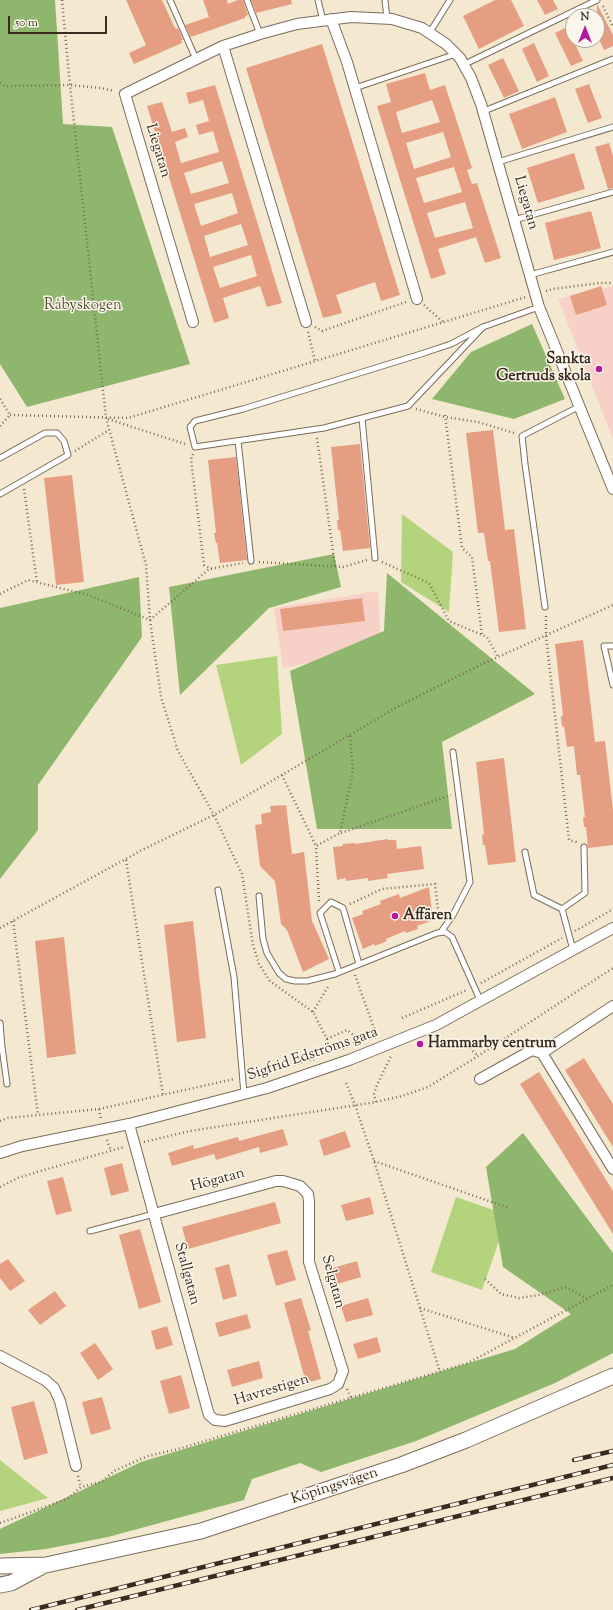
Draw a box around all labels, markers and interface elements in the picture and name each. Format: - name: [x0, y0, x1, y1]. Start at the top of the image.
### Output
- scale bar: [10, 8, 109, 34]
- north arrow: [565, 8, 605, 48]
- text: N: [581, 9, 589, 25]
- text: 50 m: [15, 14, 38, 32]
- street label: Liegatan: [140, 122, 174, 180]
- street label: Liegatan: [509, 174, 541, 232]
- park label: Råbyskogen: [44, 297, 122, 315]
- place label: Sankta Gertruds skola: [496, 351, 591, 386]
- marker: Sankta Gertruds skola: [594, 364, 604, 374]
- place label: Affären: [403, 907, 452, 925]
- marker: Affären: [390, 911, 400, 921]
- street label: Sigfrid Edströms gata: [245, 1024, 381, 1086]
- place label: Hammarby centrum: [428, 1035, 556, 1053]
- marker: Hammarby centrum: [415, 1039, 425, 1049]
- street label: Högatan: [189, 1165, 247, 1197]
- street label: Stallgatan: [169, 1241, 203, 1307]
- street label: Selgatan: [316, 1253, 348, 1311]
- street label: Havrestigen: [232, 1371, 312, 1411]
- street label: Köpingsvägen: [289, 1464, 381, 1510]

